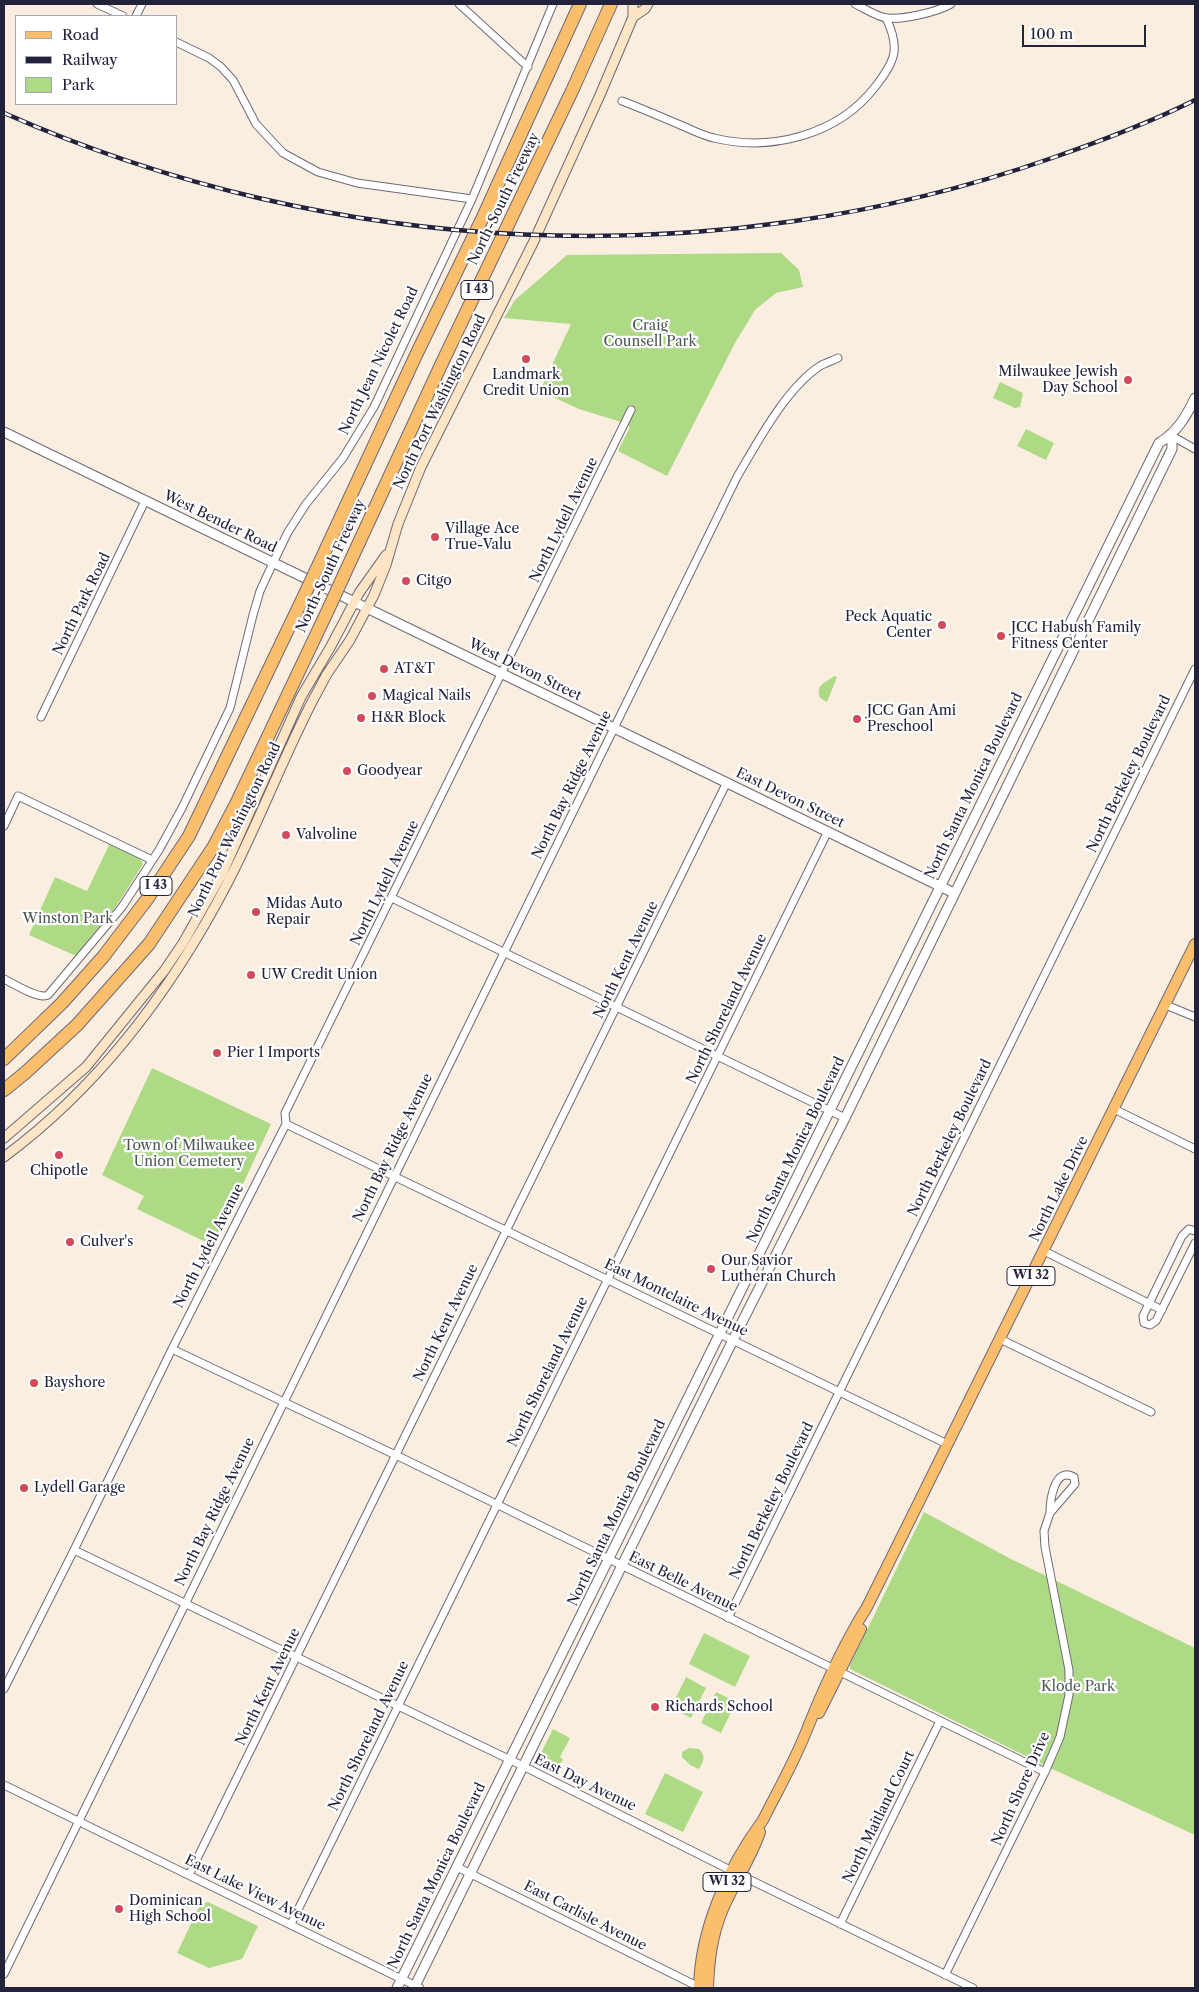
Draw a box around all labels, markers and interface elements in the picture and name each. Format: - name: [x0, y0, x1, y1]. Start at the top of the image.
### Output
- legend: [15, 15, 178, 105]
- scale bar: [1024, 15, 1148, 47]
- text: 100 m: [1030, 24, 1073, 43]
- text: Road: [62, 25, 99, 44]
- text: Railway: [62, 50, 118, 69]
- text: Park: [62, 75, 95, 94]
- street label: North-South Freeway: [465, 130, 543, 268]
- road number: I 43: [461, 280, 493, 300]
- street label: North Jean Nicolet Road: [336, 284, 422, 438]
- street label: North Port Washington Road: [390, 312, 490, 492]
- park label: Craig Counsell Park: [603, 318, 697, 351]
- marker: Landmark Credit Union: [520, 353, 532, 365]
- place label: Milwaukee Jewish Day School: [998, 364, 1118, 397]
- place label: Landmark Credit Union: [483, 367, 569, 400]
- marker: Milwaukee Jewish Day School: [1122, 374, 1134, 386]
- street label: North Lydell Avenue: [526, 455, 602, 585]
- street label: West Bender Road: [161, 487, 279, 557]
- street label: North-South Freeway: [293, 497, 369, 635]
- place label: Village Ace True-Valu: [445, 521, 519, 554]
- marker: Village Ace True-Valu: [429, 531, 441, 543]
- street label: North Park Road: [50, 550, 114, 658]
- place label: Citgo: [416, 573, 452, 589]
- marker: Citgo: [400, 575, 412, 587]
- place label: Peck Aquatic Center: [845, 609, 932, 642]
- marker: Peck Aquatic Center: [936, 619, 948, 631]
- place label: JCC Habush Family Fitness Center: [1011, 620, 1141, 652]
- marker: JCC Habush Family Fitness Center: [995, 630, 1007, 642]
- street label: West Devon Street: [466, 635, 584, 705]
- place label: AT&T: [394, 661, 435, 677]
- marker: AT&T: [378, 663, 390, 675]
- place label: Magical Nails: [382, 688, 471, 704]
- marker: Magical Nails: [366, 690, 378, 702]
- street label: North Santa Monica Boulevard: [922, 690, 1026, 882]
- street label: North Berkeley Boulevard: [1084, 693, 1174, 855]
- place label: JCC Gan Ami Preschool: [867, 703, 956, 736]
- street label: North Bay Ridge Avenue: [529, 708, 615, 862]
- place label: H&R Block: [371, 710, 446, 726]
- marker: H&R Block: [355, 712, 367, 724]
- marker: JCC Gan Ami Preschool: [851, 713, 863, 725]
- street label: North Port Washington Road: [185, 740, 285, 920]
- place label: Goodyear: [357, 763, 422, 779]
- street label: East Devon Street: [733, 764, 847, 832]
- marker: Goodyear: [341, 765, 353, 777]
- street label: North Lydell Avenue: [347, 818, 423, 948]
- place label: Valvoline: [296, 827, 357, 843]
- marker: Valvoline: [280, 829, 292, 841]
- road number: I 43: [140, 876, 172, 896]
- place label: Midas Auto Repair: [266, 896, 342, 929]
- street label: North Kent Avenue: [590, 898, 662, 1022]
- marker: Midas Auto Repair: [250, 906, 262, 918]
- park label: Winston Park: [23, 911, 113, 927]
- street label: North Shoreland Avenue: [683, 931, 771, 1087]
- place label: UW Credit Union: [261, 967, 377, 983]
- marker: UW Credit Union: [245, 969, 257, 981]
- place label: Pier 1 Imports: [227, 1045, 320, 1061]
- marker: Pier 1 Imports: [211, 1047, 223, 1059]
- street label: North Santa Monica Boulevard: [744, 1054, 848, 1246]
- street label: North Berkeley Boulevard: [905, 1057, 995, 1219]
- street label: North Bay Ridge Avenue: [350, 1071, 436, 1225]
- street label: North Lake Drive: [1026, 1134, 1092, 1244]
- park label: Town of Milwaukee Union Cemetery: [123, 1138, 255, 1170]
- marker: Chipotle: [53, 1149, 65, 1161]
- place label: Chipotle: [30, 1163, 88, 1179]
- street label: North Lydell Avenue: [170, 1181, 248, 1311]
- place label: Culver's: [80, 1234, 133, 1250]
- marker: Culver's: [64, 1236, 76, 1248]
- place label: Our Savior Lutheran Church: [721, 1253, 836, 1285]
- street label: East Montclaire Avenue: [601, 1256, 751, 1340]
- street label: North Kent Avenue: [410, 1261, 482, 1385]
- marker: Our Savior Lutheran Church: [705, 1263, 717, 1275]
- road number: WI 32: [1007, 1266, 1055, 1285]
- street label: North Shoreland Avenue: [504, 1294, 592, 1450]
- place label: Bayshore: [44, 1375, 105, 1391]
- marker: Bayshore: [28, 1377, 40, 1389]
- street label: North Santa Monica Boulevard: [565, 1417, 669, 1609]
- street label: North Berkeley Boulevard: [727, 1420, 817, 1582]
- street label: North Bay Ridge Avenue: [172, 1435, 258, 1589]
- place label: Lydell Garage: [34, 1480, 125, 1496]
- marker: Lydell Garage: [18, 1482, 30, 1494]
- street label: East Belle Avenue: [626, 1548, 740, 1616]
- street label: North Kent Avenue: [232, 1625, 304, 1749]
- street label: North Shoreland Avenue: [325, 1658, 413, 1814]
- park label: Klode Park: [1041, 1679, 1115, 1695]
- place label: Richards School: [665, 1699, 773, 1715]
- marker: Richards School: [649, 1701, 661, 1713]
- street label: North Shore Drive: [988, 1730, 1054, 1848]
- street label: North Maitland Court: [840, 1748, 918, 1886]
- street label: East Day Avenue: [531, 1751, 639, 1815]
- street label: North Santa Monica Boulevard: [385, 1780, 489, 1972]
- street label: East Lake View Avenue: [182, 1852, 328, 1934]
- road number: WI 32: [703, 1872, 751, 1891]
- street label: East Carlisle Avenue: [521, 1878, 649, 1954]
- place label: Dominican High School: [129, 1893, 211, 1925]
- marker: Dominican High School: [113, 1903, 125, 1915]

